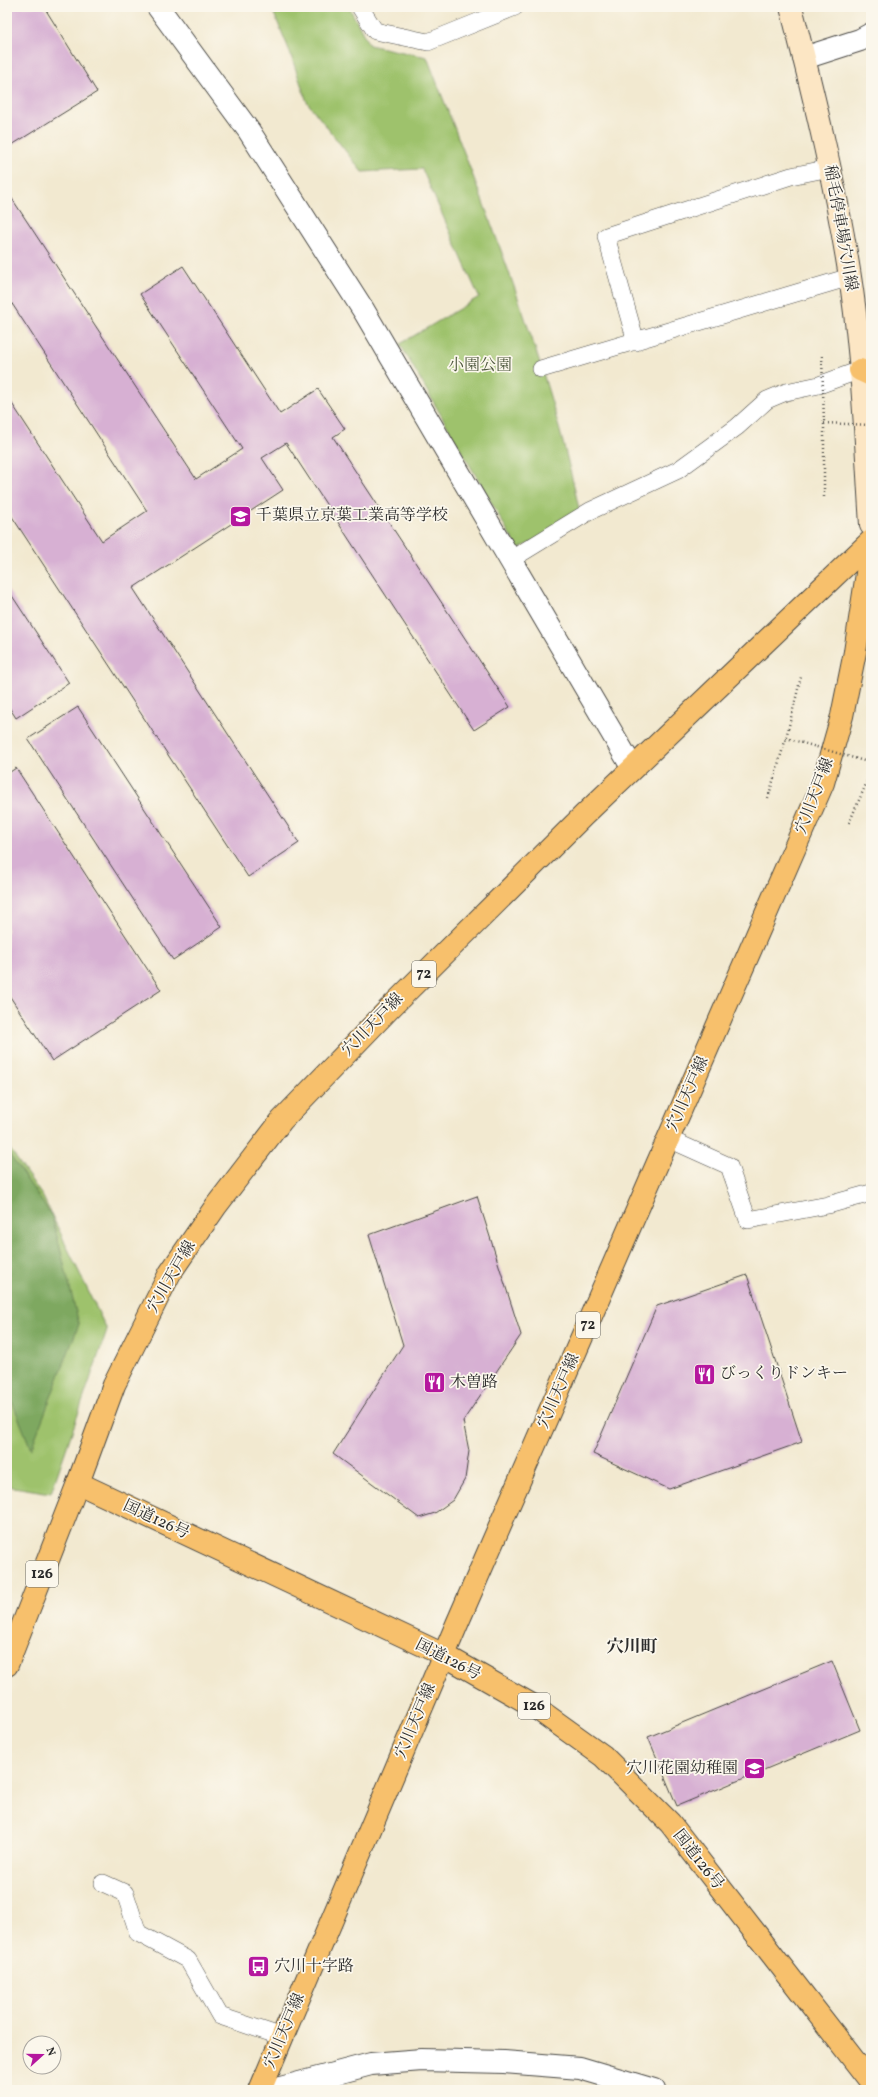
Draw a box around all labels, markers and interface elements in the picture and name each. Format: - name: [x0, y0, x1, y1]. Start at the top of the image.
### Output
- street label: 稲毛停車場穴川線: [818, 163, 862, 293]
- park label: 小園公園: [448, 355, 512, 377]
- school or university icon: 千葉県立京葉工業高等学校: [227, 503, 253, 529]
- place label: 千葉県立京葉工業高等学校: [256, 505, 448, 527]
- street label: 穴川天戸線: [790, 755, 840, 837]
- road number: 72: [412, 961, 436, 987]
- street label: 穴川天戸線: [337, 989, 409, 1061]
- street label: 穴川天戸線: [662, 1053, 714, 1135]
- street label: 穴川天戸線: [142, 1237, 202, 1317]
- road number: 72: [576, 1312, 600, 1338]
- street label: 穴川天戸線: [533, 1350, 585, 1432]
- restaurant icon: びっくりドンキー: [691, 1361, 717, 1387]
- place label: びっくりドンキー: [720, 1363, 848, 1385]
- restaurant icon: 木曽路: [421, 1370, 447, 1396]
- place label: 木曽路: [450, 1372, 498, 1394]
- street label: 国道126号: [119, 1495, 193, 1545]
- road number: 126: [26, 1561, 58, 1587]
- street label: 国道126号: [411, 1634, 485, 1686]
- district label: 穴川町: [607, 1636, 658, 1659]
- street label: 穴川天戸線: [390, 1680, 442, 1762]
- road number: 126: [518, 1693, 550, 1719]
- school or university icon: 穴川花園幼稚園: [741, 1756, 767, 1782]
- place label: 穴川花園幼稚園: [626, 1758, 738, 1780]
- street label: 国道126号: [668, 1825, 728, 1895]
- bus stop icon: 穴川十字路: [246, 1954, 272, 1980]
- place label: 穴川十字路: [274, 1956, 354, 1978]
- street label: 穴川天戸線: [259, 1990, 311, 2072]
- north arrow: [22, 2035, 62, 2075]
- text: N: [42, 2046, 58, 2058]

